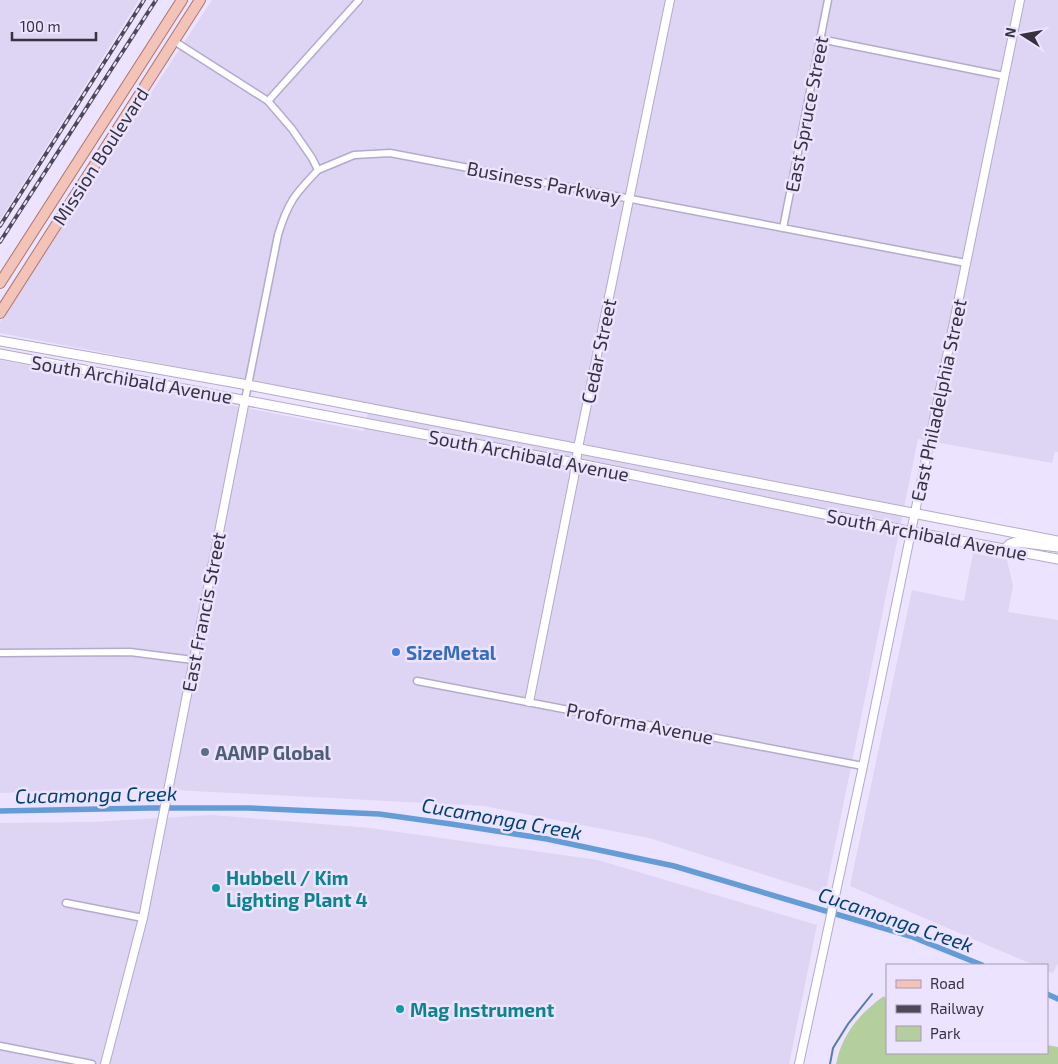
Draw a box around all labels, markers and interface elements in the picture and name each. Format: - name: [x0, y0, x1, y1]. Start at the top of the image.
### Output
- scale bar: [12, 10, 96, 42]
- north arrow: [998, 10, 1048, 60]
- text: 100 m: [20, 17, 61, 35]
- text: N: [1000, 26, 1019, 39]
- street label: East Spruce Street: [780, 34, 832, 194]
- street label: Mission Boulevard: [47, 83, 153, 229]
- street label: Business Parkway: [465, 156, 623, 208]
- street label: Cedar Street: [576, 296, 620, 406]
- street label: East Philadelphia Street: [905, 297, 971, 503]
- street label: South Archibald Avenue: [30, 350, 234, 408]
- street label: South Archibald Avenue: [427, 424, 631, 486]
- street label: South Archibald Avenue: [825, 503, 1029, 565]
- street label: East Francis Street: [176, 530, 230, 694]
- place label: SizeMetal: [406, 641, 497, 664]
- marker: SizeMetal: [390, 646, 402, 658]
- street label: Proforma Avenue: [564, 697, 716, 749]
- place label: AAMP Global: [215, 741, 332, 764]
- marker: AAMP Global: [199, 746, 211, 758]
- water label: Cucamonga Creek: [15, 781, 177, 807]
- water label: Cucamonga Creek: [420, 792, 584, 844]
- place label: Hubbell / Kim Lighting Plant 4: [226, 866, 368, 911]
- water label: Cucamonga Creek: [815, 881, 977, 957]
- marker: Hubbell / Kim Lighting Plant 4: [210, 882, 222, 894]
- legend: [886, 964, 1048, 1054]
- text: Road: [930, 974, 965, 992]
- place label: Mag Instrument: [410, 998, 554, 1021]
- text: Railway: [930, 999, 984, 1017]
- marker: Mag Instrument: [394, 1003, 406, 1015]
- text: Park: [930, 1024, 961, 1042]

